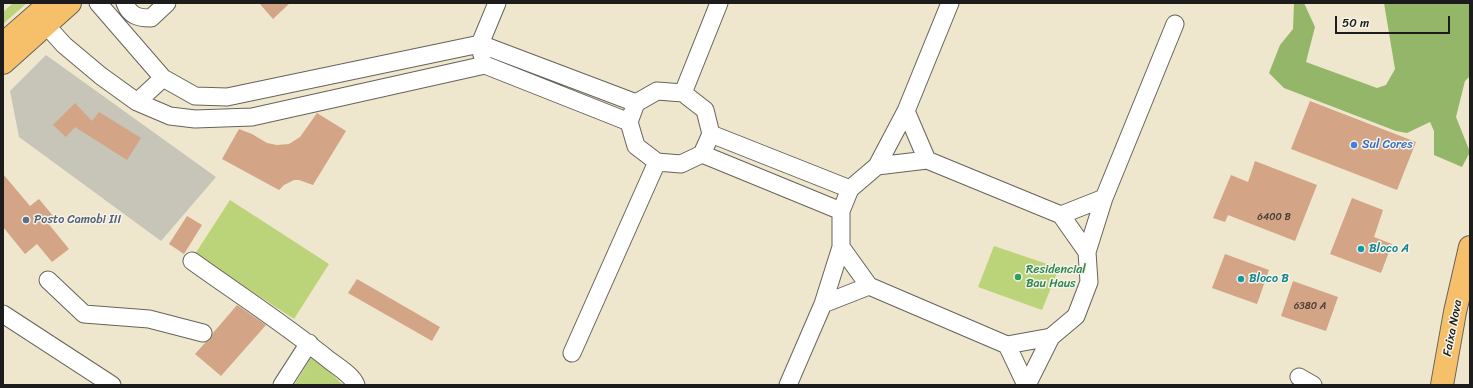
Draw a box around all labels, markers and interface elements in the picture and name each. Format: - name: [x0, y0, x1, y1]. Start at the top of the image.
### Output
- scale bar: [1337, 8, 1452, 34]
- text: 50 m: [1342, 12, 1369, 34]
- place label: Sul Cores: [1362, 138, 1413, 152]
- marker: Sul Cores: [1349, 140, 1359, 150]
- house number: 6400 B: [1257, 211, 1291, 223]
- place label: Posto Camobi III: [34, 213, 121, 227]
- marker: Posto Camobi III: [21, 215, 31, 225]
- place label: Bloco A: [1369, 242, 1409, 256]
- marker: Bloco A: [1356, 244, 1366, 254]
- place label: Residencial Bau Haus: [1026, 263, 1086, 291]
- marker: Residencial Bau Haus: [1013, 272, 1023, 282]
- place label: Bloco B: [1249, 272, 1289, 286]
- marker: Bloco B: [1236, 274, 1246, 284]
- street label: Faixa Nova: [1440, 299, 1466, 357]
- house number: 6380 A: [1294, 300, 1326, 312]

